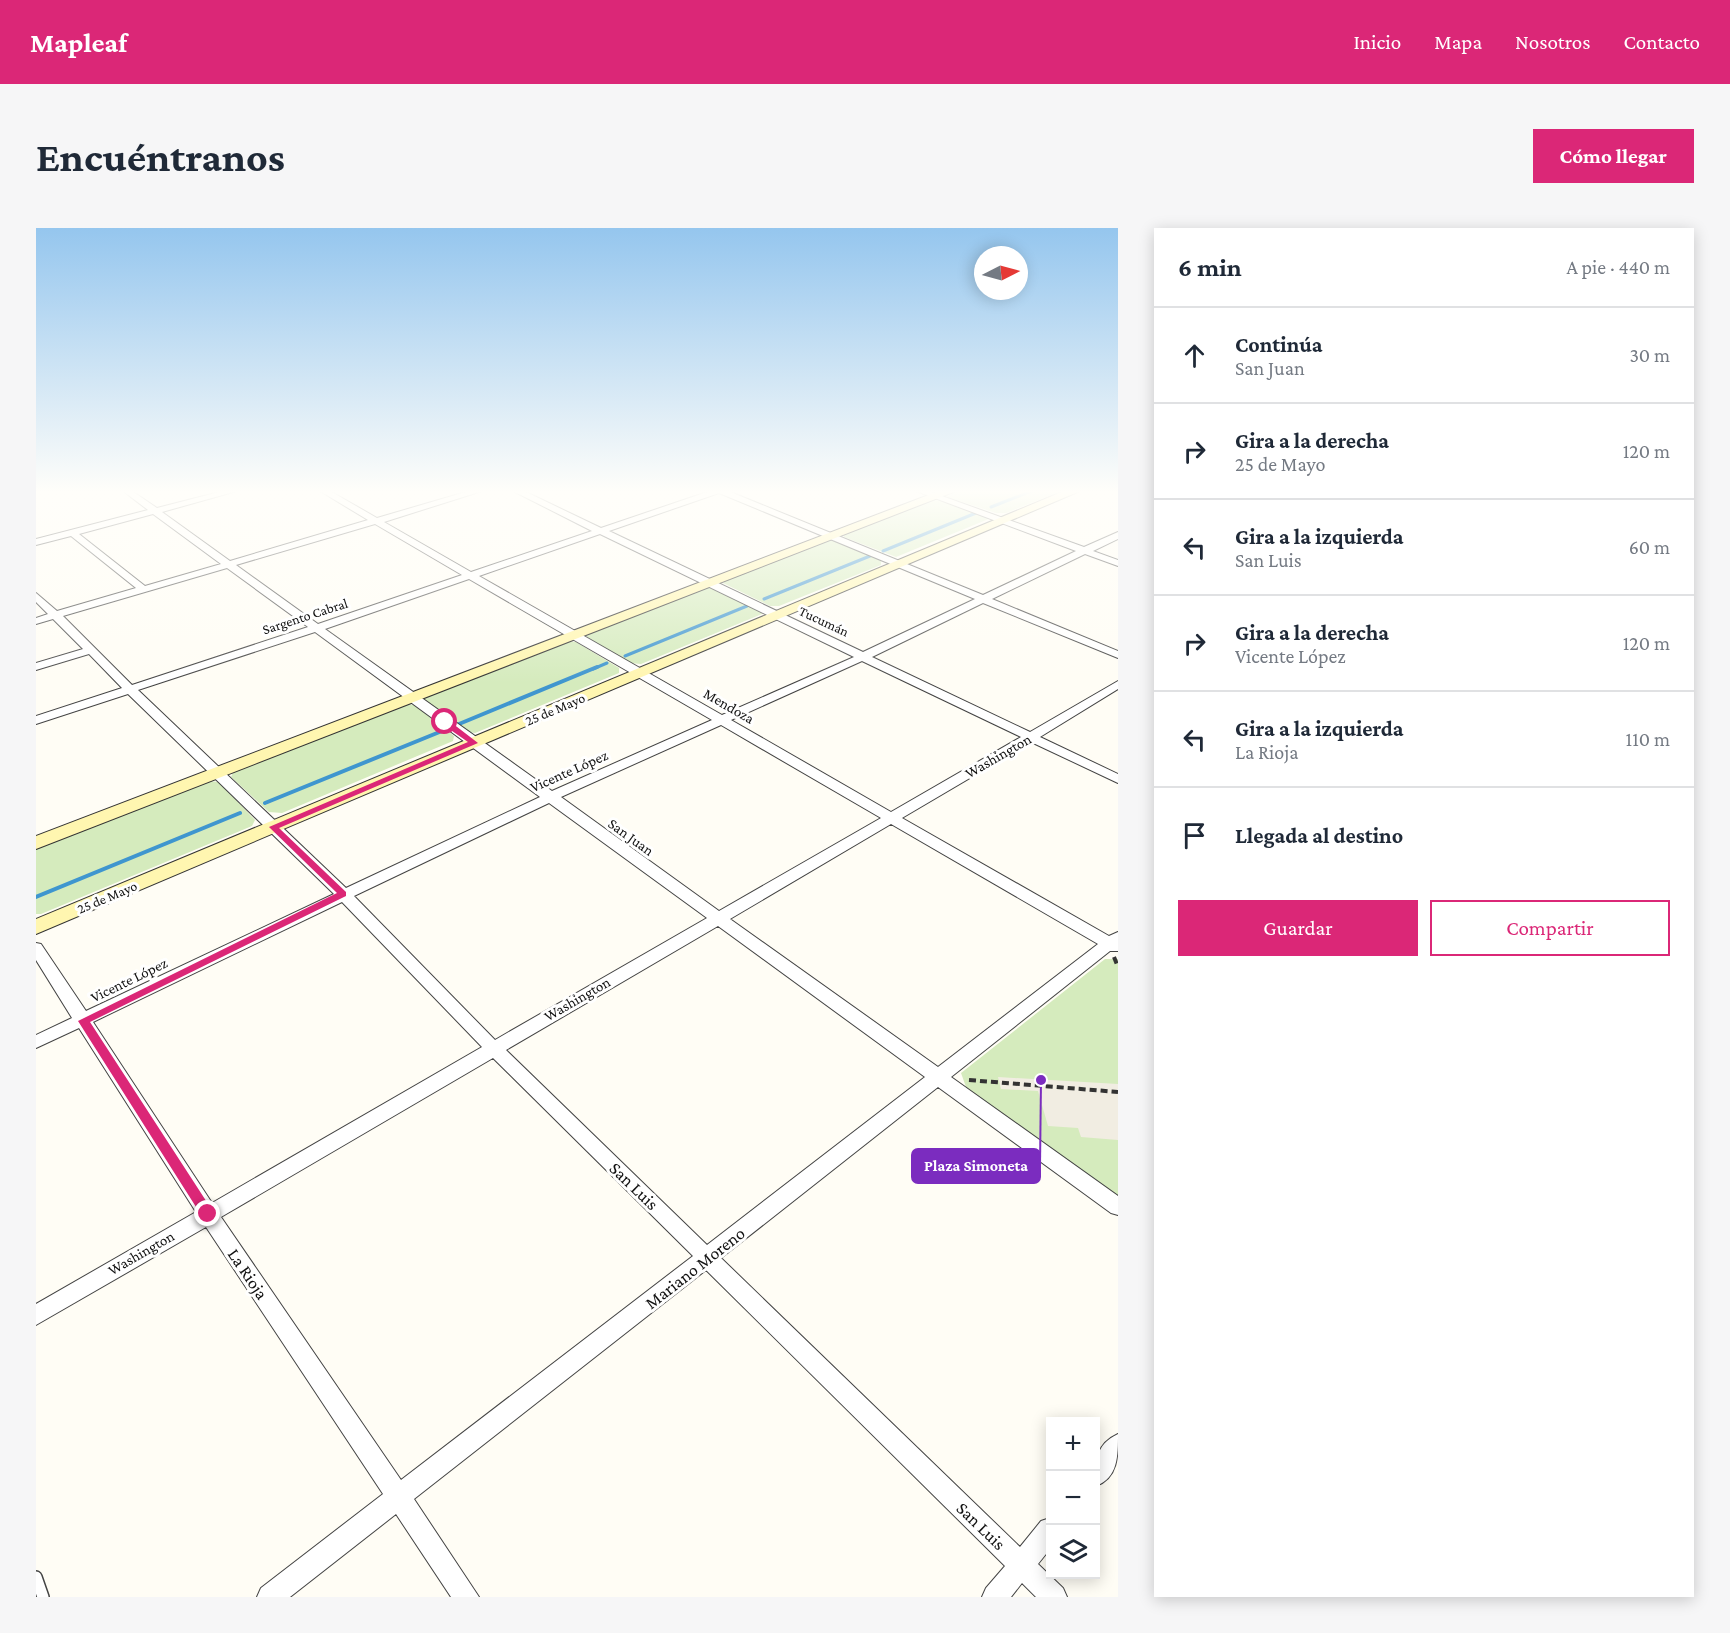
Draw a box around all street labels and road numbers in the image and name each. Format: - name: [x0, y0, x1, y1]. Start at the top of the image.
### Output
- street label: Sargento Cabral: [260, 595, 350, 637]
- street label: Tucumán: [796, 602, 852, 640]
- street label: Mendoza: [701, 685, 757, 727]
- street label: 25 de Mayo: [523, 689, 587, 729]
- street label: Washington: [962, 731, 1034, 782]
- street label: Vicente López: [528, 747, 611, 796]
- street label: San Juan: [605, 815, 657, 860]
- street label: 25 de Mayo: [75, 877, 139, 917]
- street label: Vicente López: [88, 955, 170, 1006]
- street label: Washington: [541, 974, 613, 1025]
- street label: San Luis: [605, 1158, 663, 1214]
- street label: Mariano Moreno: [641, 1223, 749, 1313]
- street label: Washington: [105, 1228, 177, 1279]
- street label: La Rioja: [223, 1245, 272, 1304]
- street label: San Luis: [952, 1498, 1010, 1554]

